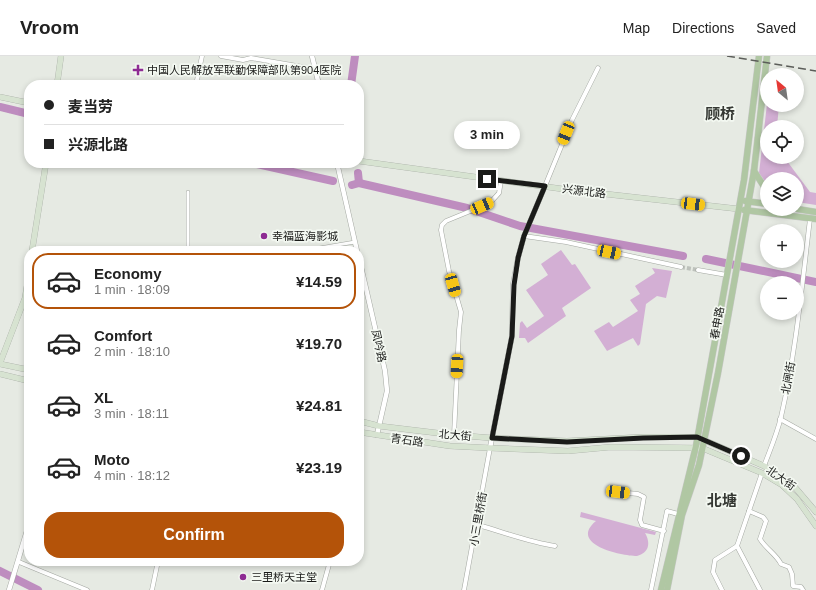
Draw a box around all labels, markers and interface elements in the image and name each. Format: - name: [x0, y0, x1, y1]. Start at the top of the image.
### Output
- text: Vroom: [20, 17, 79, 38]
- text: Map: [623, 20, 650, 36]
- text: Directions: [672, 20, 734, 36]
- text: Saved: [756, 20, 796, 36]
- marker: 中国人民解放军联勤保障部队第904医院: [132, 64, 144, 76]
- place label: 中国人民解放军联勤保障部队第904医院: [147, 64, 341, 76]
- north arrow: [760, 68, 804, 112]
- map controls: [760, 68, 804, 320]
- text: 麦当劳: [68, 98, 113, 115]
- district label: 顾桥: [705, 105, 735, 122]
- car: [556, 120, 576, 146]
- button: locate: [760, 120, 804, 164]
- callout: 3 min: [454, 121, 520, 149]
- text: 3 min: [470, 127, 504, 142]
- text: 兴源北路: [68, 136, 128, 153]
- route end: [478, 170, 496, 188]
- button: layers: [760, 172, 804, 216]
- street label: 兴源北路: [561, 182, 607, 200]
- car: [469, 196, 495, 216]
- car: [680, 197, 706, 211]
- button: +: [760, 224, 804, 268]
- place label: 幸福蓝海影城: [272, 230, 338, 242]
- marker: 幸福蓝海影城: [259, 231, 269, 241]
- car: [596, 244, 622, 260]
- icon: car: [46, 263, 82, 299]
- text: Economy: [94, 265, 162, 282]
- car: [444, 272, 462, 298]
- text: ¥14.59: [296, 273, 342, 290]
- button: −: [760, 276, 804, 320]
- text: 1 min · 18:09: [94, 282, 170, 297]
- street label: 春申路: [708, 306, 726, 340]
- icon: car: [46, 325, 82, 361]
- text: Comfort: [94, 327, 152, 344]
- street label: 凤吟路: [369, 329, 389, 363]
- text: ¥19.70: [296, 335, 342, 352]
- text: 2 min · 18:10: [94, 344, 170, 359]
- car: [450, 354, 464, 378]
- street label: 北闸街: [779, 361, 797, 395]
- icon: car: [46, 387, 82, 423]
- text: XL: [94, 389, 113, 406]
- text: ¥24.81: [296, 397, 342, 414]
- text: 3 min · 18:11: [94, 406, 169, 421]
- street label: 北大街: [438, 428, 472, 442]
- street label: 青石路: [390, 432, 424, 448]
- route start: [732, 447, 750, 465]
- icon: car: [46, 449, 82, 485]
- text: Moto: [94, 451, 130, 468]
- text: ¥23.19: [296, 459, 342, 476]
- street label: 北大街: [764, 464, 798, 492]
- text: 4 min · 18:12: [94, 468, 170, 483]
- car: [605, 485, 631, 499]
- street label: 小三里桥街: [467, 491, 489, 547]
- district label: 北塘: [707, 492, 737, 509]
- button: Confirm: [44, 512, 344, 558]
- place label: 三里桥天主堂: [251, 571, 317, 583]
- marker: 三里桥天主堂: [238, 572, 248, 582]

